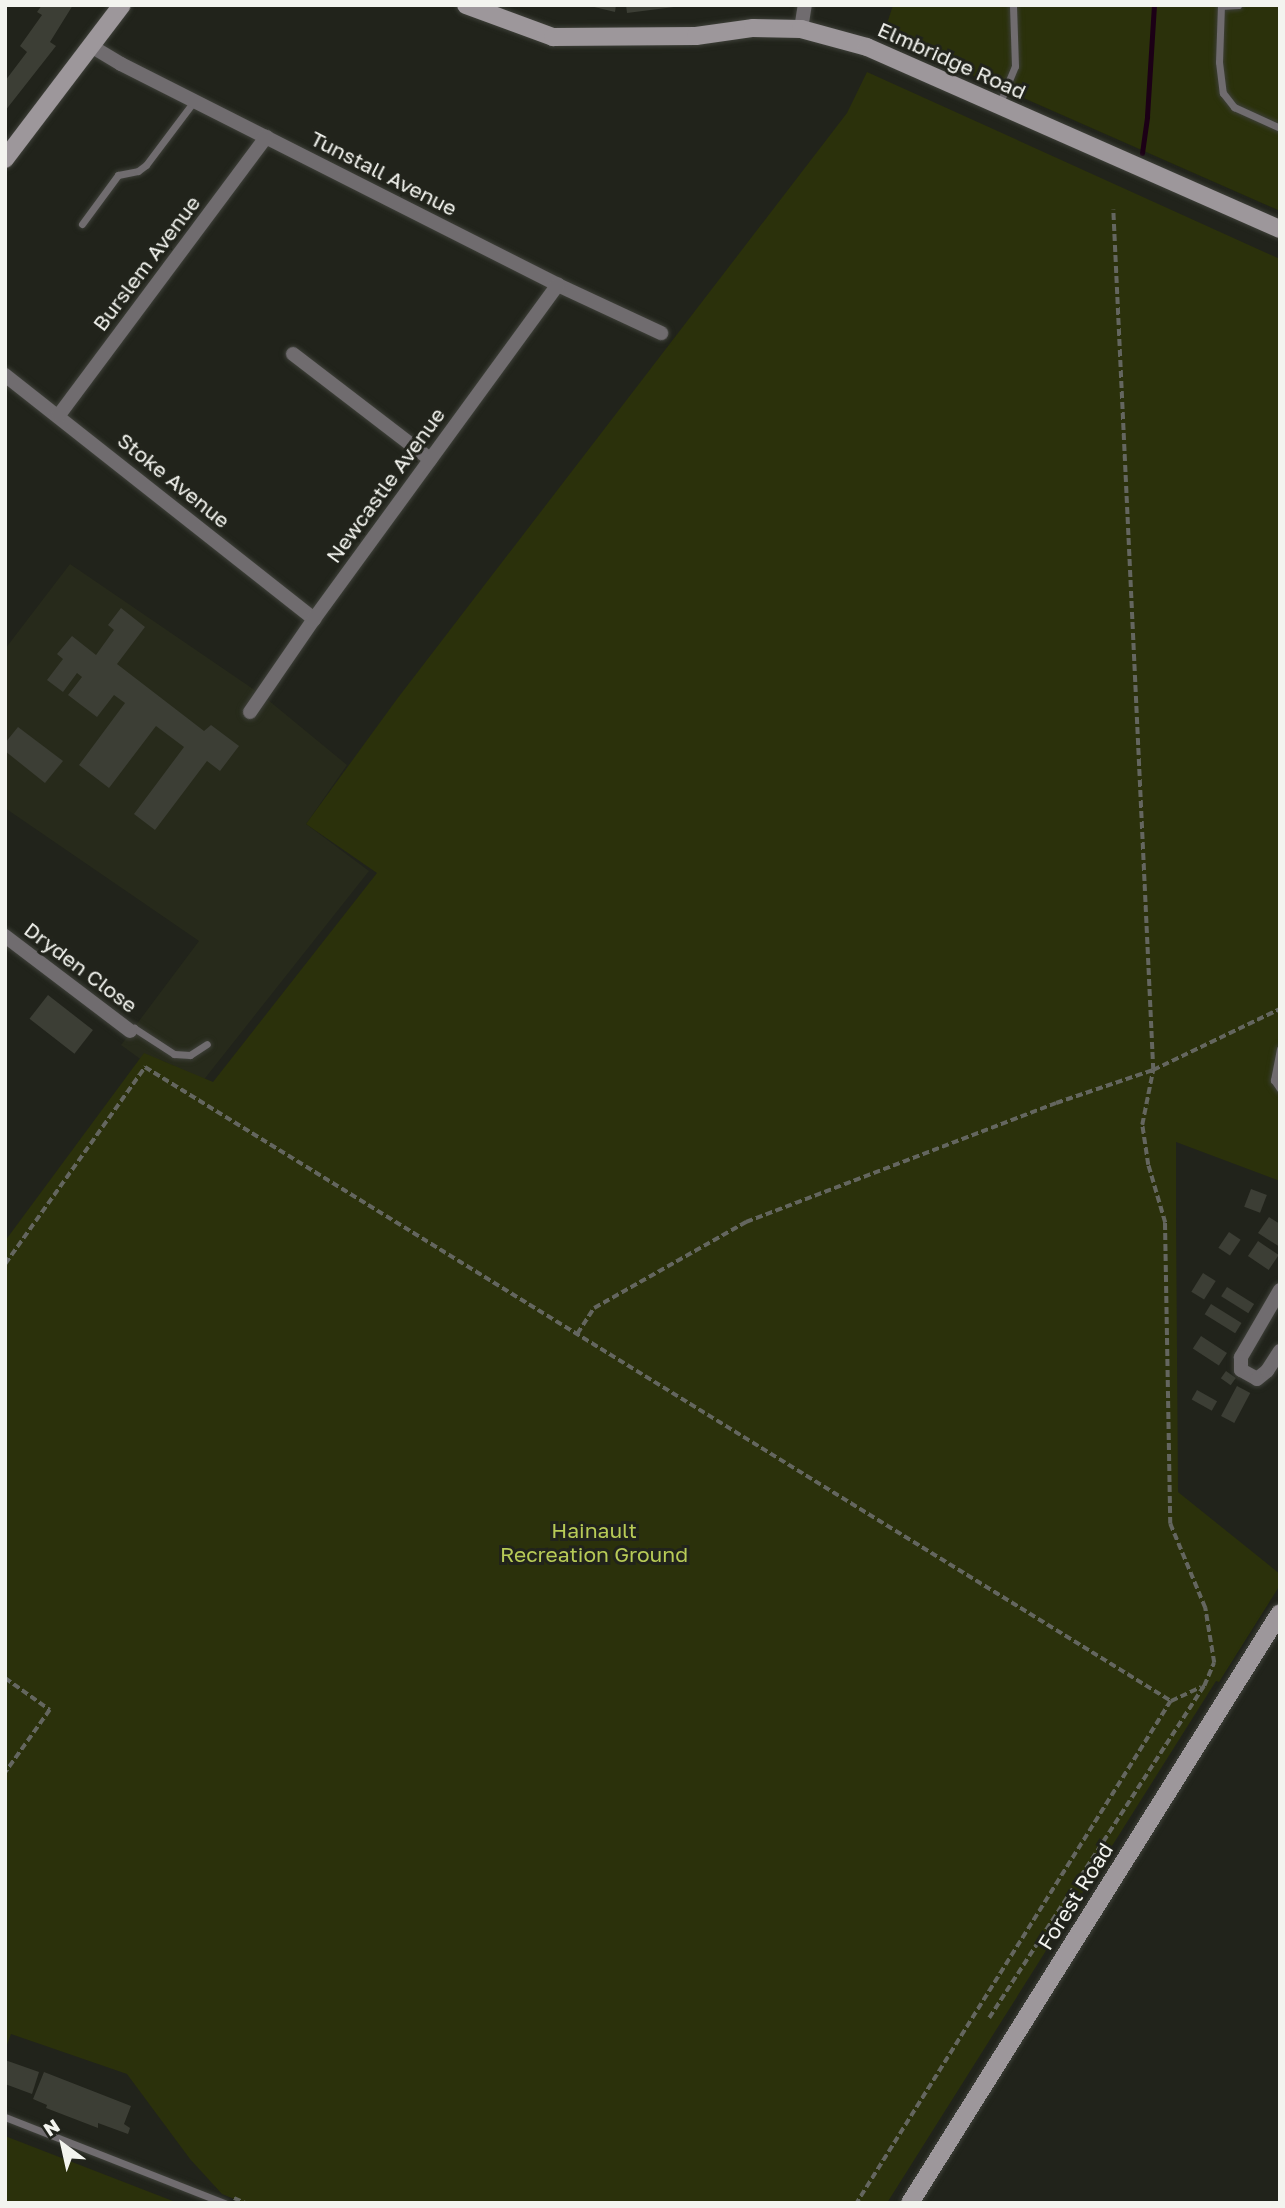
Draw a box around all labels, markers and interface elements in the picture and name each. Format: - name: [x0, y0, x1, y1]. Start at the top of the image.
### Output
- street label: Elmbridge Road: [874, 16, 1030, 104]
- street label: Tunstall Avenue: [307, 125, 461, 221]
- street label: Burslem Avenue: [87, 190, 205, 336]
- street label: Newcastle Avenue: [320, 403, 450, 567]
- street label: Stoke Avenue: [113, 427, 235, 533]
- street label: Dryden Close: [20, 916, 142, 1018]
- park label: Hainault Recreation Ground: [500, 1517, 688, 1567]
- street label: Forest Road: [1032, 1838, 1118, 1954]
- north arrow: [28, 2110, 98, 2180]
- text: N: [39, 2113, 64, 2141]

